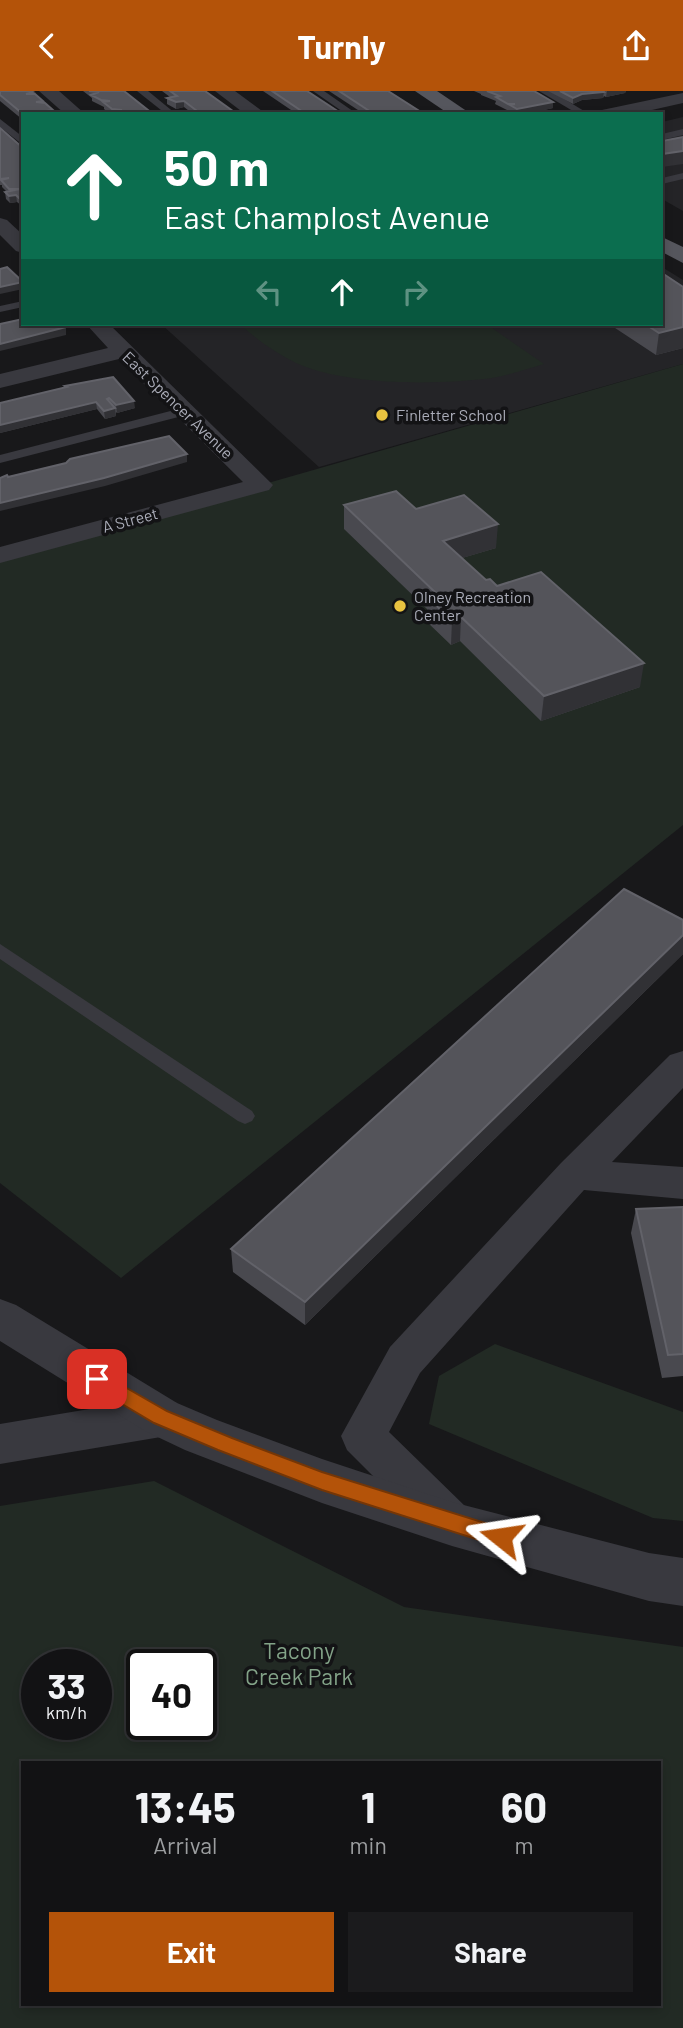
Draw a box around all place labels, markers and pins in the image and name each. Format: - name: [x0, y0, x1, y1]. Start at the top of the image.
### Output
- place label: Finletter School: [396, 405, 506, 424]
- marker: Finletter School: [374, 407, 390, 423]
- place label: Olney Recreation Center: [414, 587, 531, 624]
- marker: Olney Recreation Center: [392, 598, 408, 614]
- pin: [67, 1349, 127, 1409]

